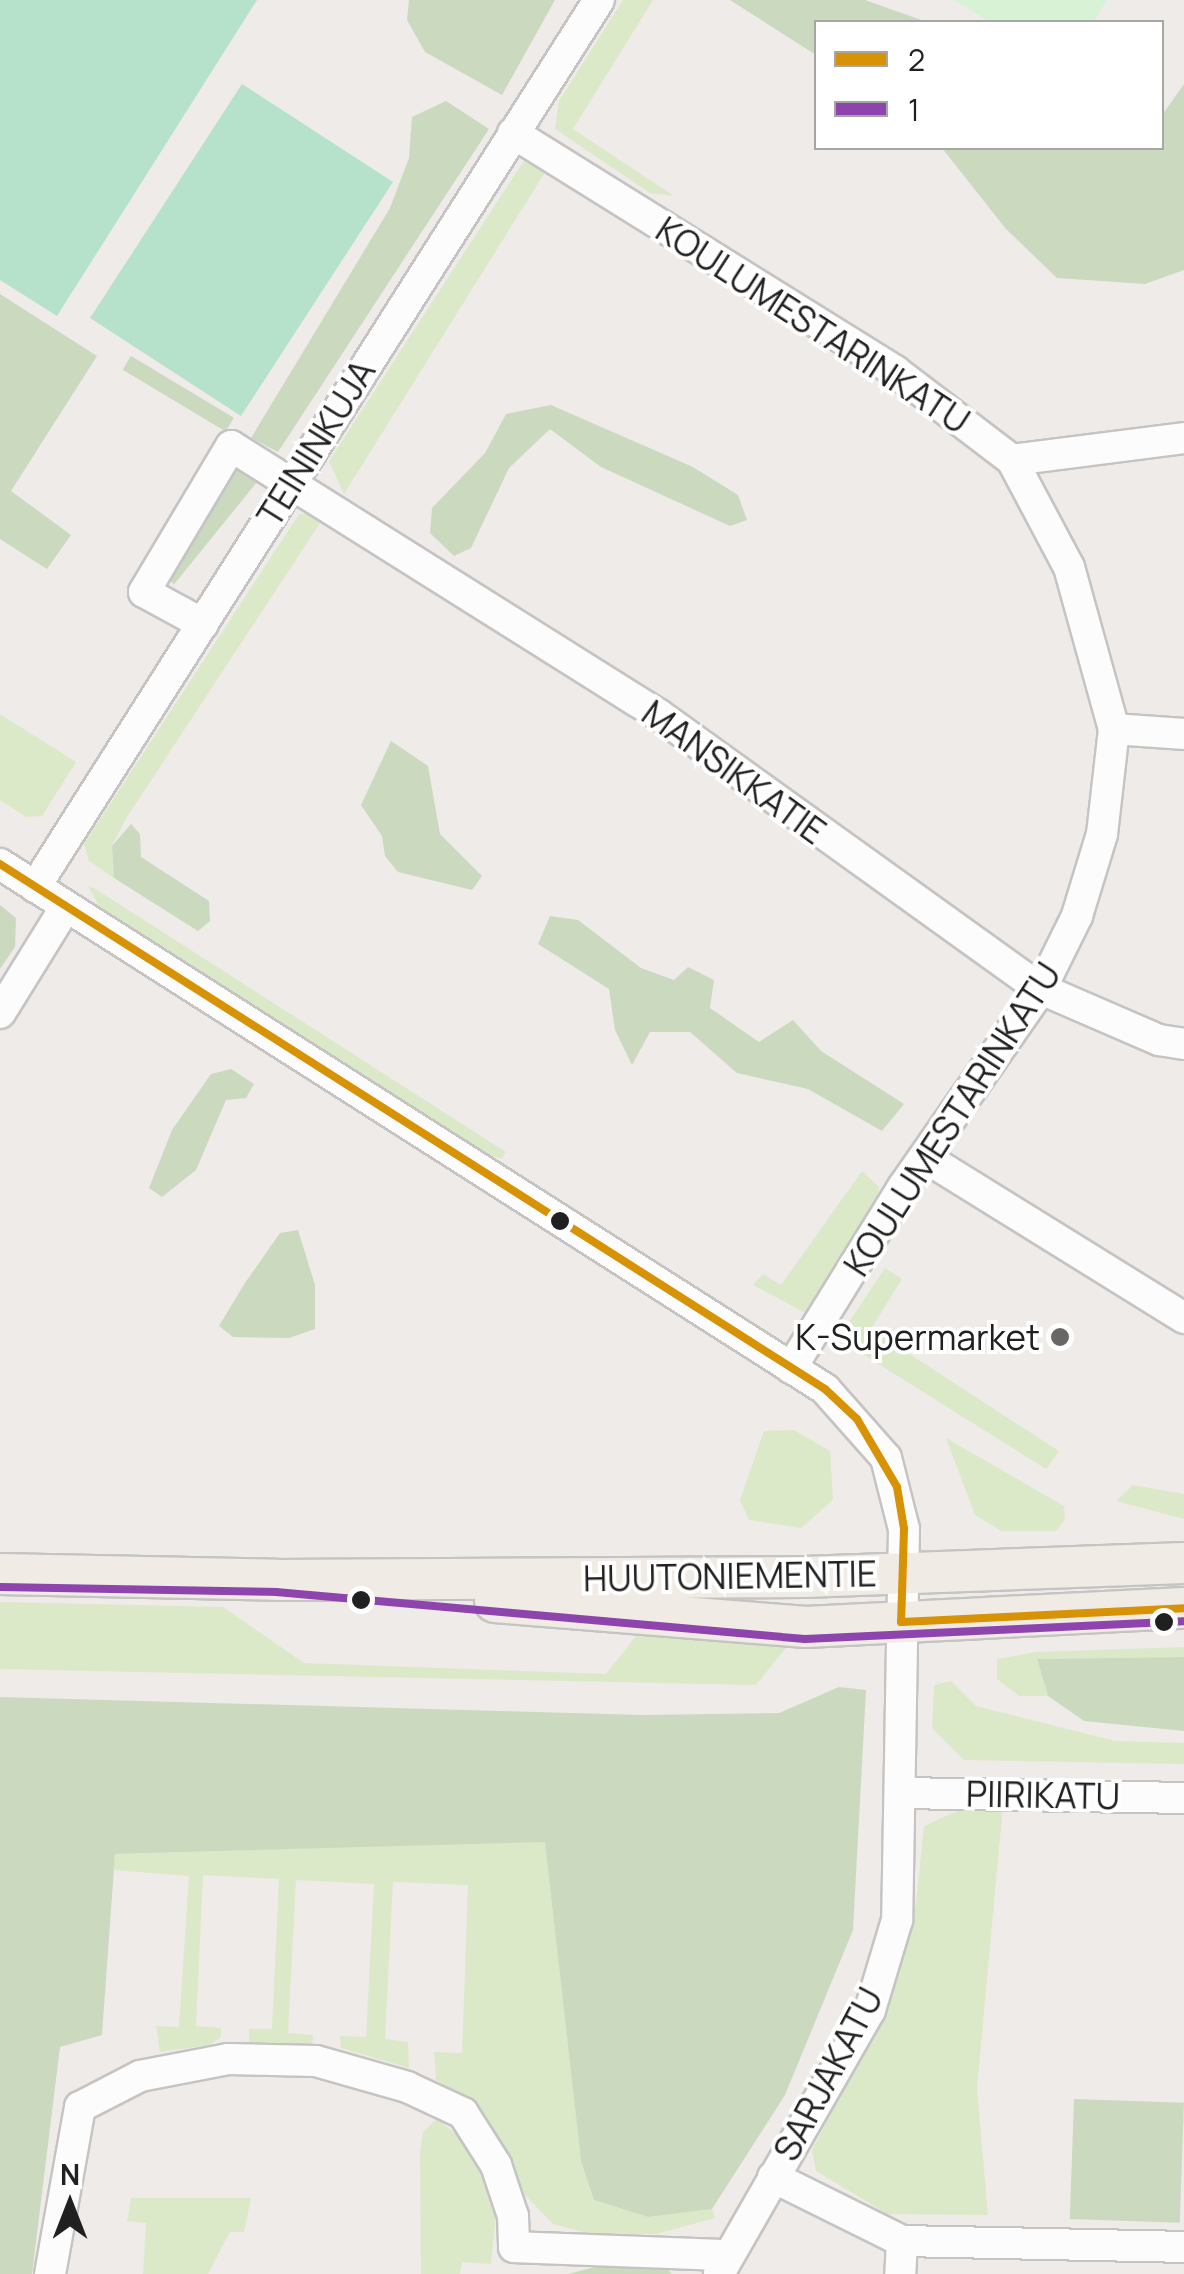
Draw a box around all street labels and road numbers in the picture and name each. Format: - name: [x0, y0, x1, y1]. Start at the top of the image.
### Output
- street label: KOULUMESTARINKATU: [649, 208, 977, 442]
- street label: TEININKUJA: [248, 352, 384, 534]
- street label: MANSIKKATIE: [634, 692, 834, 852]
- street label: KOULUMESTARINKATU: [835, 955, 1069, 1283]
- street label: HUUTONIEMENTIE: [583, 1552, 877, 1600]
- street label: PIIRIKATU: [966, 1773, 1120, 1817]
- street label: SARJAKATU: [765, 1980, 891, 2168]

